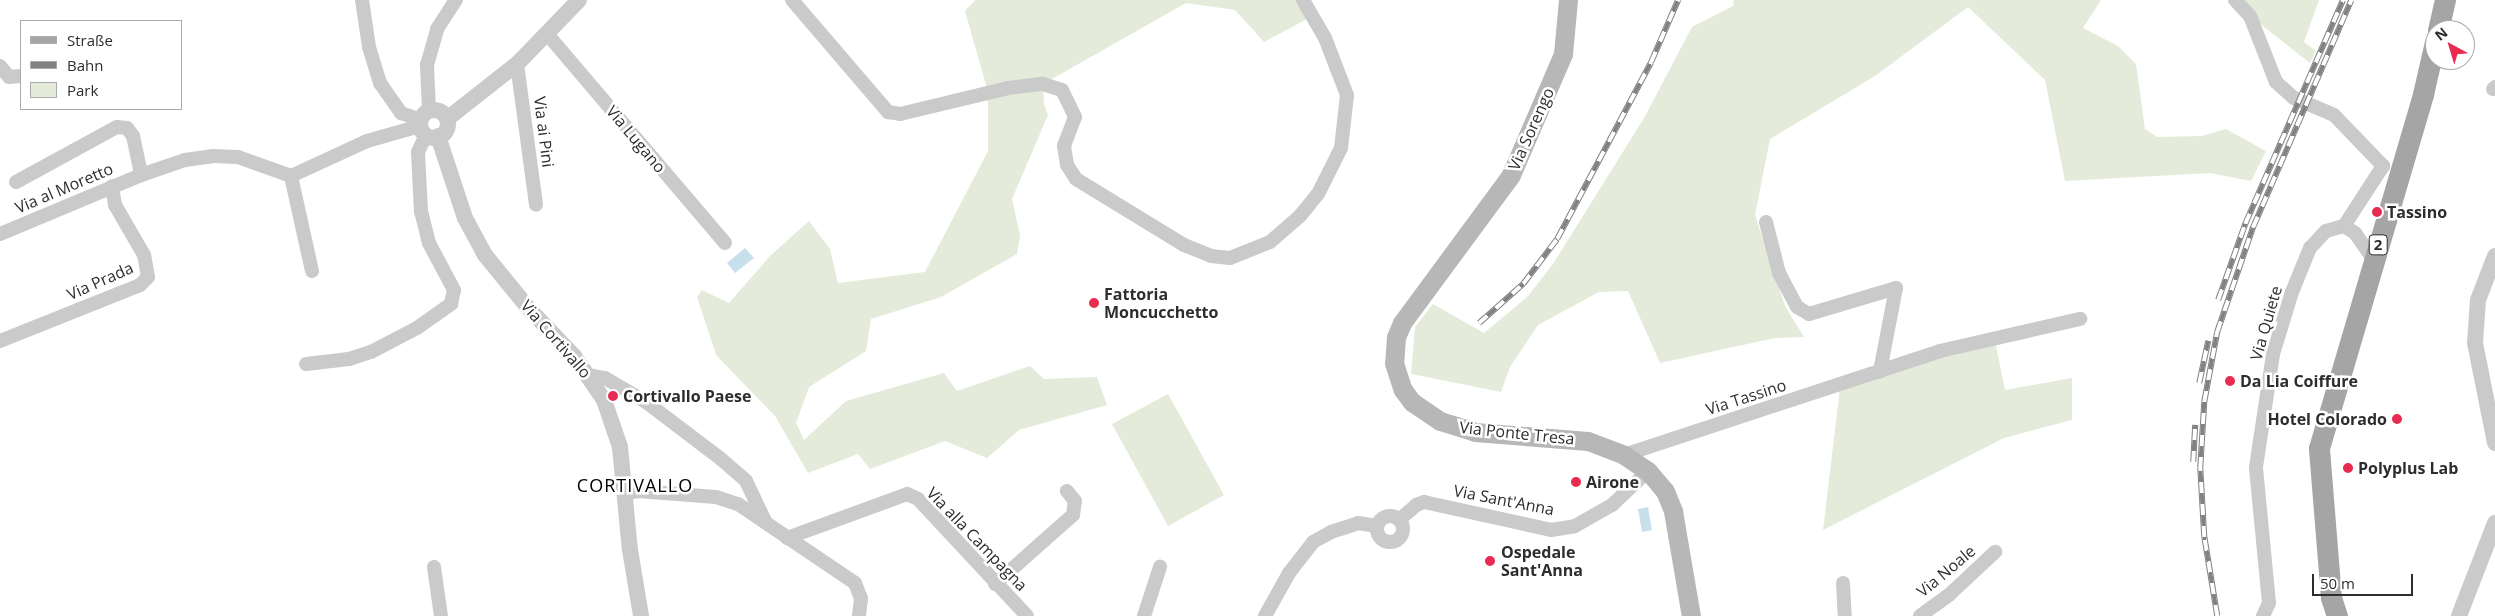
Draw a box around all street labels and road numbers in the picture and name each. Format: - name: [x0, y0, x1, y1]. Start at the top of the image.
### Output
- street label: Via Sorengo: [1504, 85, 1558, 173]
- street label: Via ai Pini: [530, 95, 558, 169]
- street label: Via Lugano: [602, 101, 670, 177]
- street label: Via al Moretto: [12, 159, 116, 217]
- road number: 2: [2368, 232, 2388, 258]
- street label: Via Prada: [64, 258, 136, 304]
- street label: Via Quiete: [2246, 284, 2286, 362]
- street label: Via Cortivallo: [517, 296, 595, 382]
- street label: Via Tassino: [1704, 375, 1788, 419]
- street label: Via Ponte Tresa: [1459, 417, 1575, 449]
- street label: Via Sant'Anna: [1452, 481, 1556, 519]
- street label: Via alla Campagna: [923, 483, 1031, 595]
- street label: Via Noale: [1913, 541, 1979, 601]

